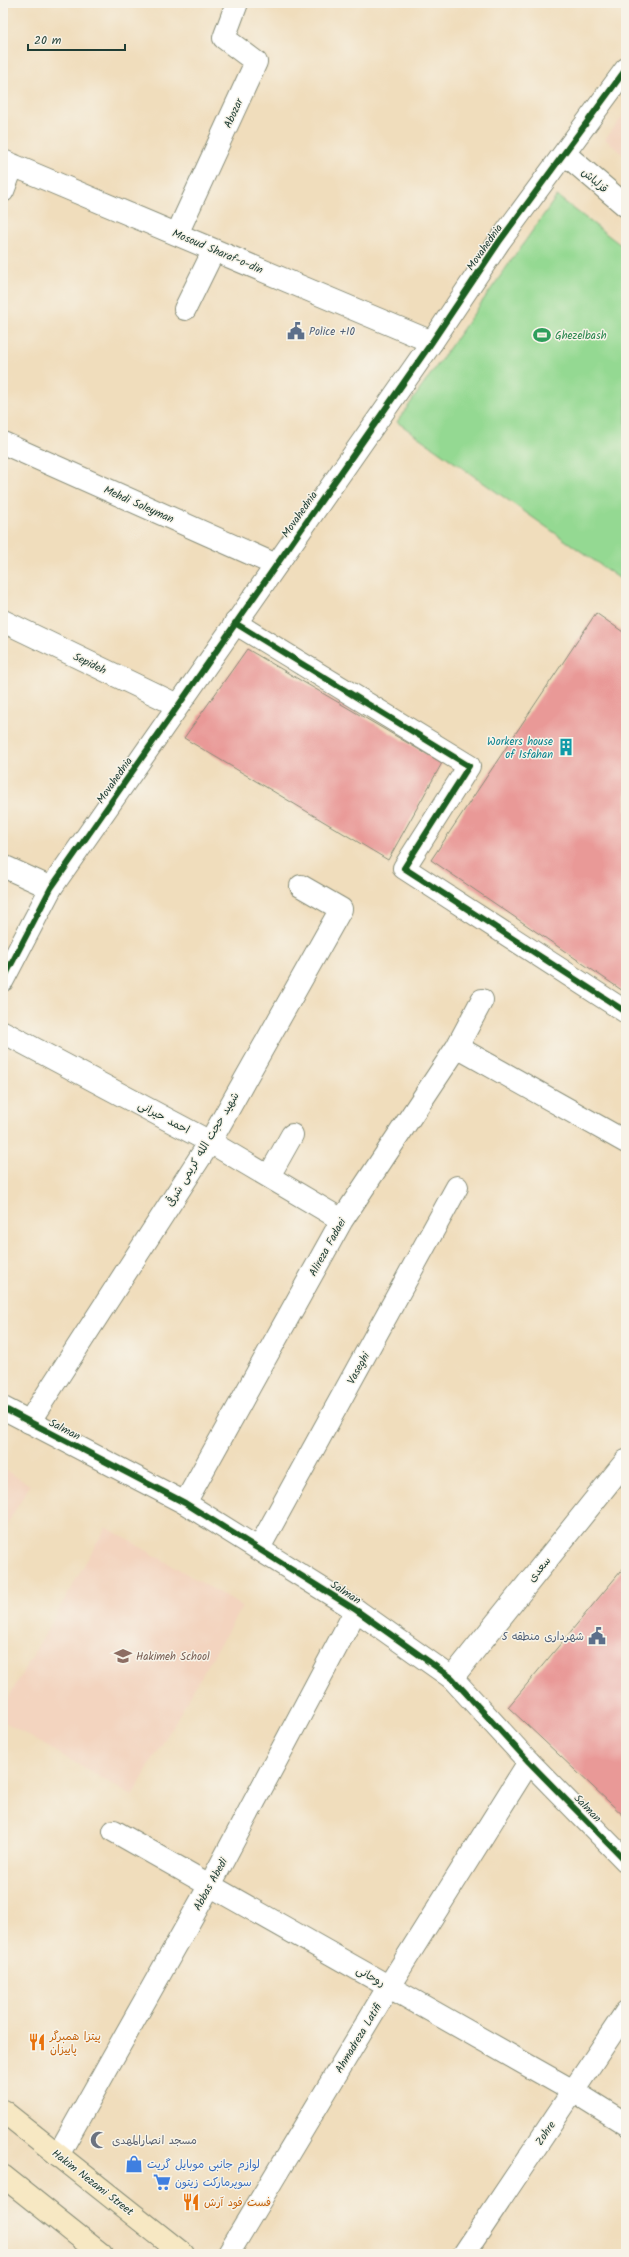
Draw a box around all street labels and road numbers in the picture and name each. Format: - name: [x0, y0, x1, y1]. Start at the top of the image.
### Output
- street label: Abozar: [219, 94, 249, 131]
- street label: قزلباش: [577, 164, 612, 198]
- street label: Movahednia: [462, 221, 508, 275]
- street label: Mosoud Sharaf-o-din: [169, 225, 266, 279]
- street label: Mehdi Soleyman: [100, 481, 177, 529]
- street label: Movahednia: [277, 488, 323, 542]
- street label: Sepideh: [70, 648, 109, 680]
- street label: Movahednia: [92, 754, 138, 808]
- street label: شهید حجت الله کریمی شرقی: [161, 1089, 244, 1210]
- street label: احمد حیرانی: [134, 1097, 193, 1139]
- street label: Alireza Fadaei: [304, 1215, 351, 1280]
- street label: Vaseghi: [343, 1349, 375, 1388]
- street label: Salman: [46, 1414, 84, 1446]
- street label: سعدی: [524, 1553, 556, 1586]
- street label: Salman: [327, 1576, 365, 1610]
- street label: Salman: [569, 1790, 605, 1827]
- street label: Abbas Abedi: [189, 1854, 233, 1914]
- street label: روحانی: [353, 1962, 388, 1992]
- street label: Ahmadreza Latifi: [331, 2000, 387, 2077]
- street label: Zohre: [531, 2118, 561, 2149]
- street label: Hakim Nezami Street: [48, 2145, 138, 2221]

